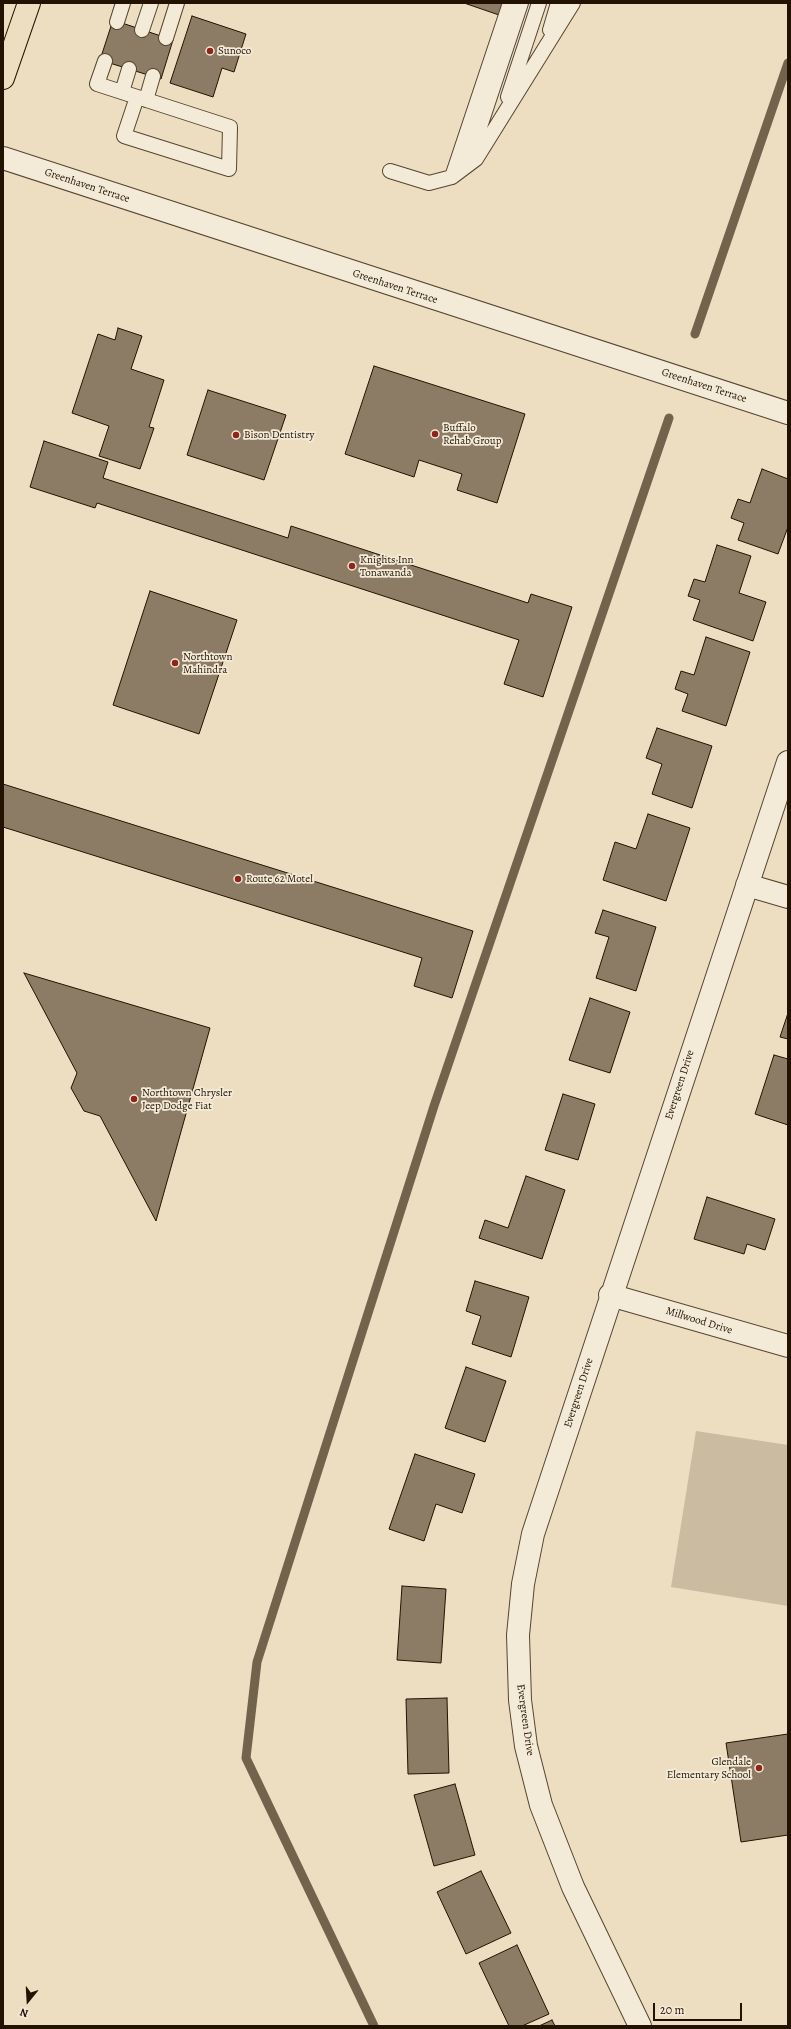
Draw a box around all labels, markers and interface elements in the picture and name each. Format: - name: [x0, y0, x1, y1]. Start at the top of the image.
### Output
- place label: Sunoco: [218, 44, 251, 58]
- marker: Sunoco: [205, 46, 215, 56]
- street label: Greenhaven Terrace: [43, 166, 131, 206]
- street label: Greenhaven Terrace: [351, 267, 439, 307]
- street label: Greenhaven Terrace: [660, 366, 748, 406]
- place label: Buffalo Rehab Group: [443, 421, 502, 447]
- place label: Bison Dentistry: [244, 428, 314, 442]
- marker: Buffalo Rehab Group: [430, 429, 440, 439]
- marker: Bison Dentistry: [231, 430, 241, 440]
- place label: Knights Inn Tonawanda: [360, 553, 414, 579]
- marker: Knights Inn Tonawanda: [347, 561, 357, 571]
- place label: Northtown Mahindra: [183, 650, 233, 676]
- marker: Northtown Mahindra: [170, 658, 180, 668]
- place label: Route 62 Motel: [246, 872, 313, 886]
- marker: Route 62 Motel: [233, 874, 243, 884]
- street label: Evergreen Drive: [663, 1049, 697, 1121]
- place label: Northtown Chrysler Jeep Dodge Fiat: [142, 1086, 232, 1112]
- marker: Northtown Chrysler Jeep Dodge Fiat: [129, 1094, 139, 1104]
- street label: Millwood Drive: [664, 1305, 734, 1337]
- street label: Evergreen Drive: [562, 1357, 596, 1429]
- street label: Evergreen Drive: [513, 1683, 537, 1757]
- place label: Glendale Elementary School: [667, 1755, 751, 1781]
- marker: Glendale Elementary School: [754, 1763, 764, 1773]
- north arrow: [8, 1981, 48, 2021]
- scale bar: [655, 1995, 744, 2021]
- text: 20 m: [660, 2002, 684, 2018]
- text: N: [18, 2005, 30, 2021]

